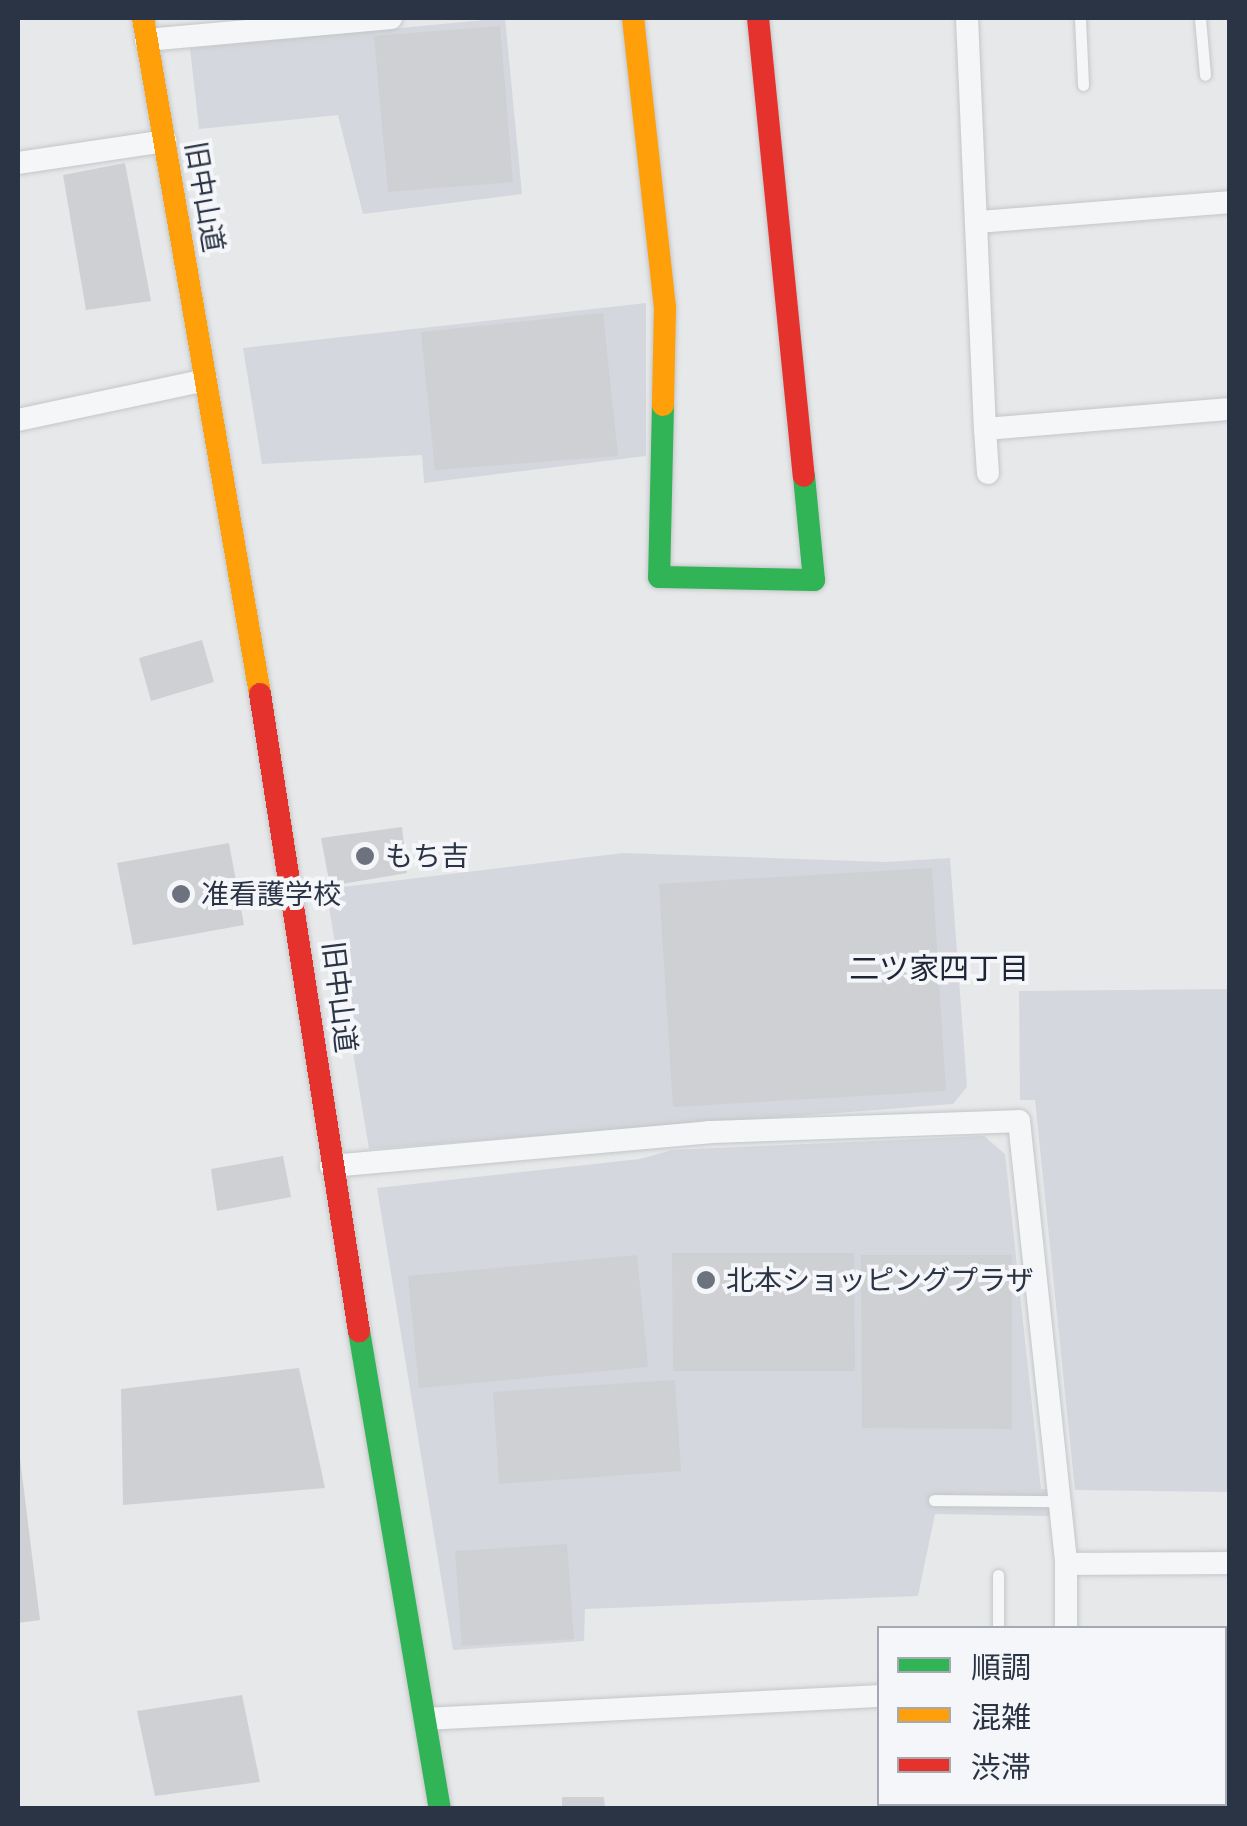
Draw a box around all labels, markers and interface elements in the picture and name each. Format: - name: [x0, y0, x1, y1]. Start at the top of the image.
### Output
- street label: 旧中山道: [179, 139, 231, 255]
- place label: もち吉: [385, 839, 469, 873]
- marker: もち吉: [354, 845, 376, 867]
- place label: 准看護学校: [201, 877, 341, 911]
- marker: 准看護学校: [170, 883, 192, 905]
- street label: 旧中山道: [317, 939, 363, 1055]
- district label: 二ツ家四丁目: [849, 950, 1029, 986]
- place label: 北本ショッピングプラザ: [726, 1263, 1034, 1297]
- marker: 北本ショッピングプラザ: [695, 1269, 717, 1291]
- legend: [877, 1626, 1227, 1806]
- text: 順調: [971, 1648, 1031, 1686]
- text: 混雑: [971, 1698, 1031, 1736]
- text: 渋滞: [971, 1748, 1031, 1786]

